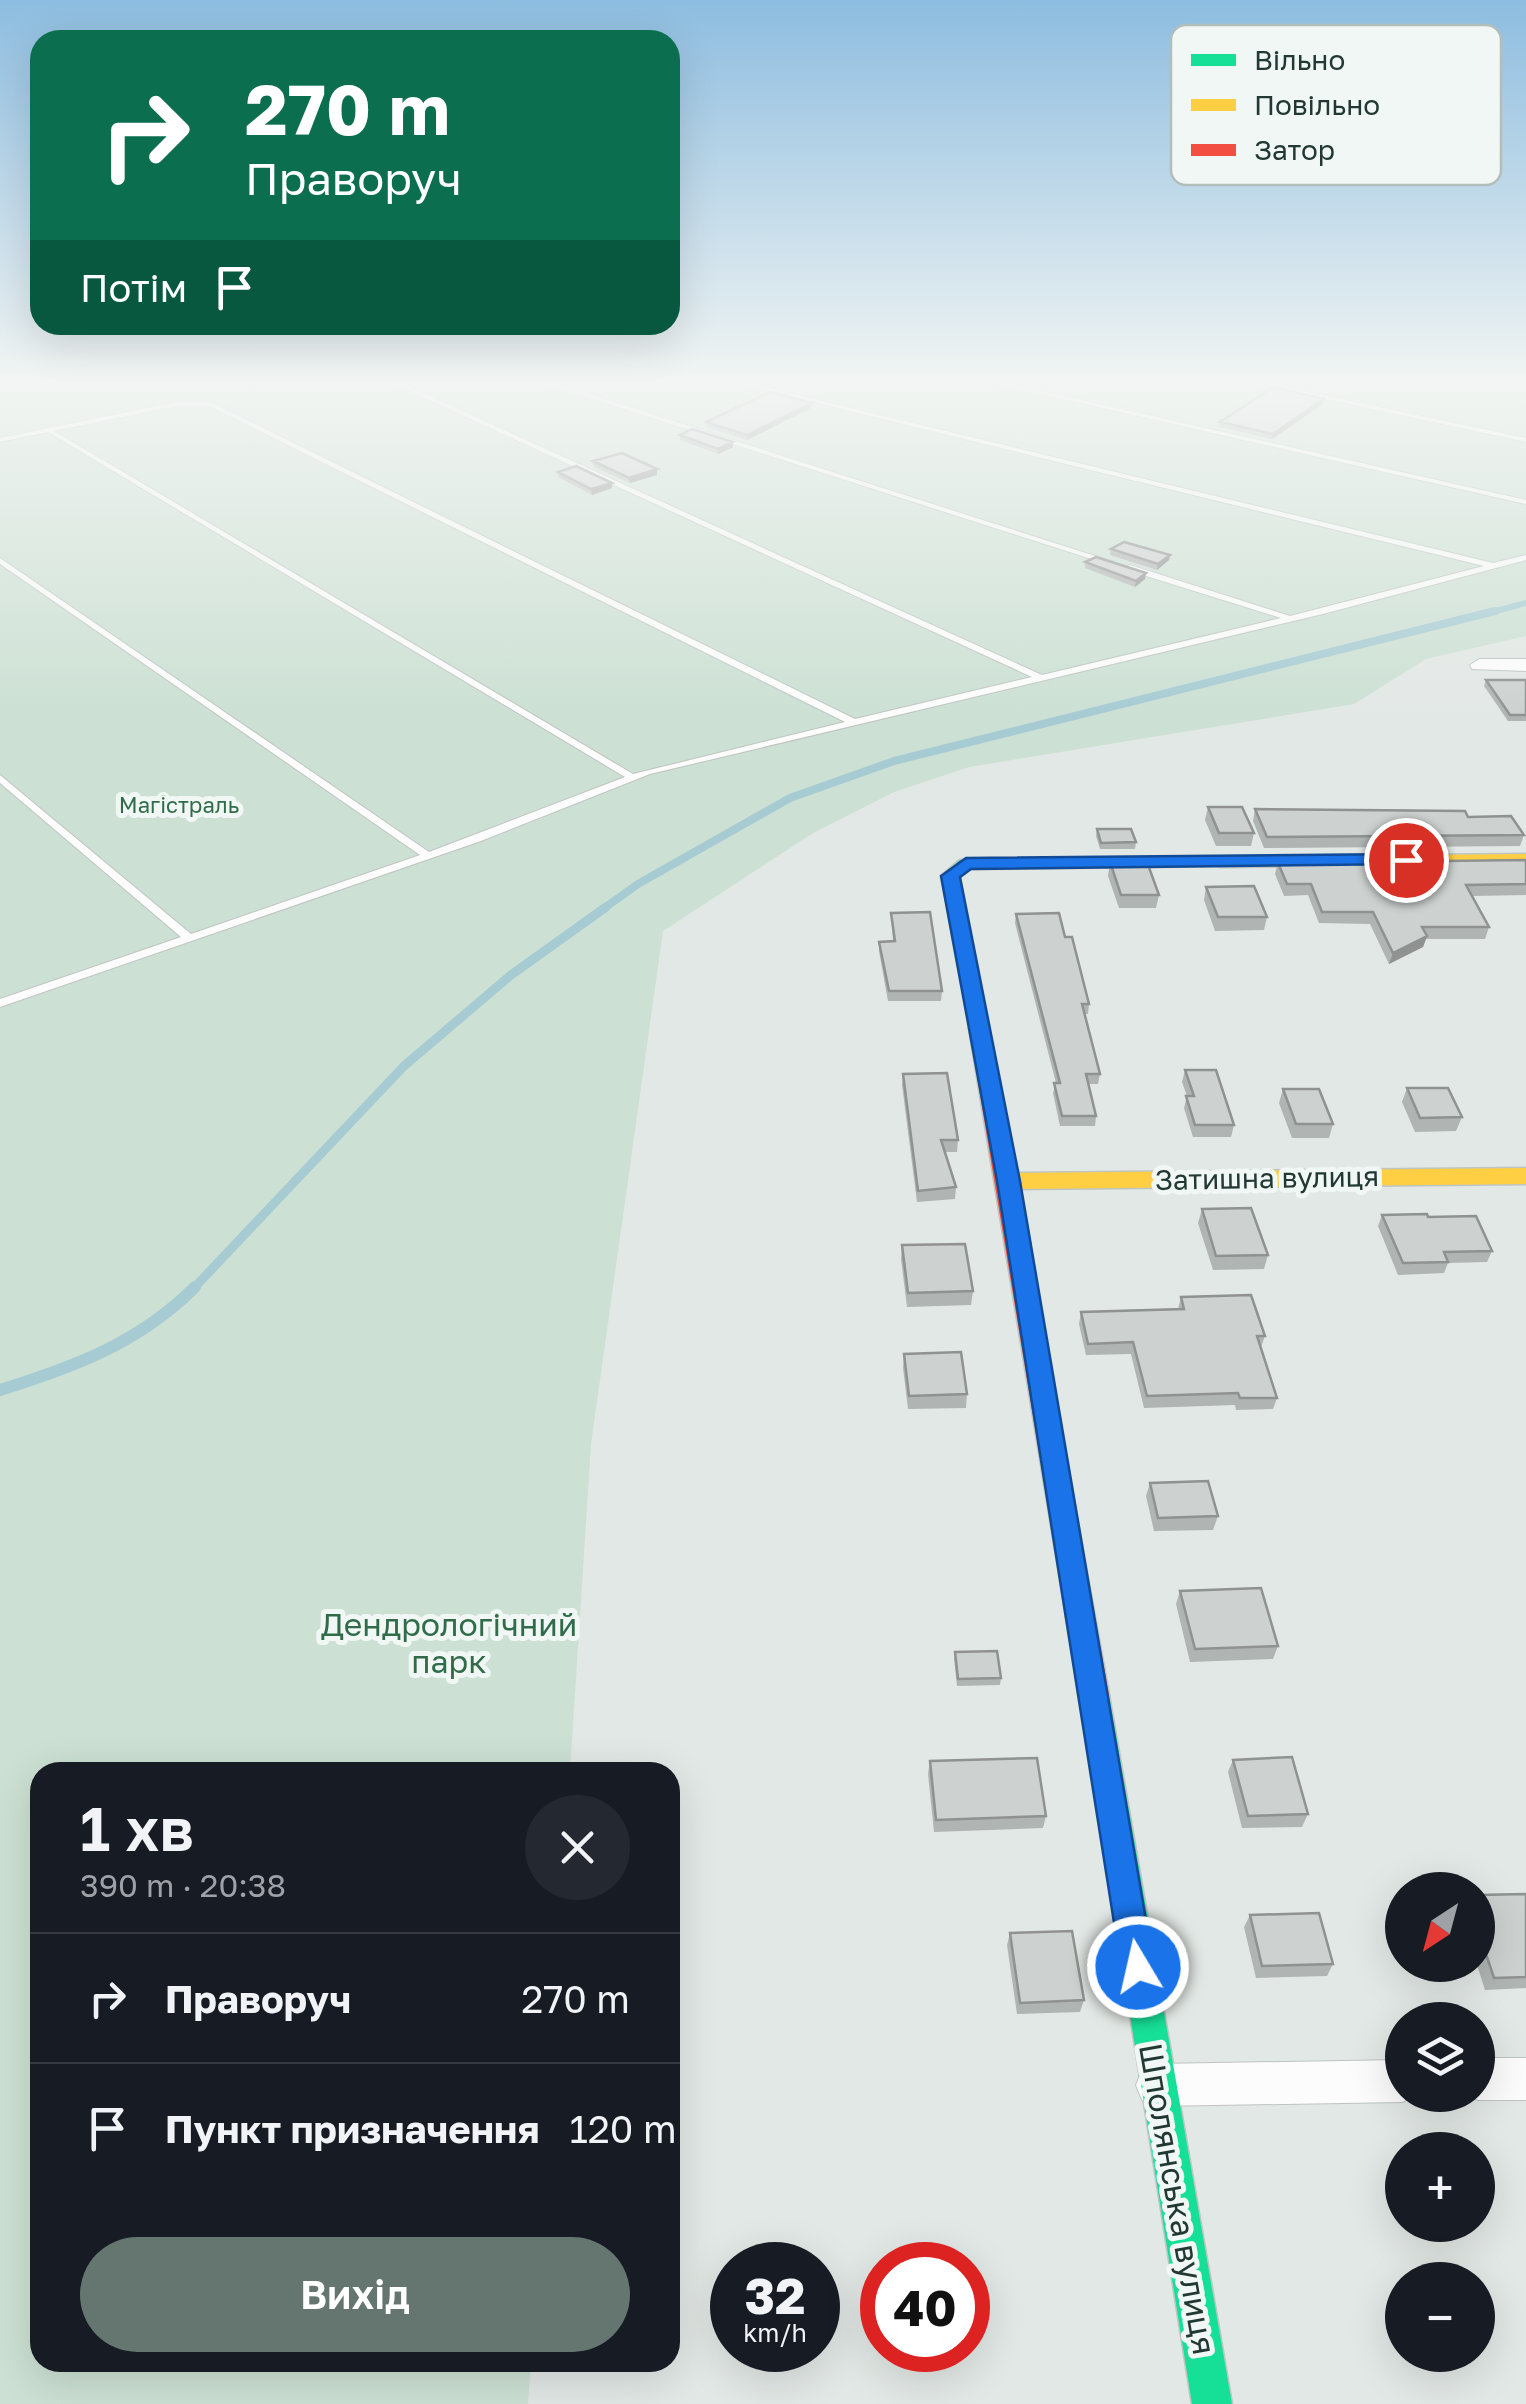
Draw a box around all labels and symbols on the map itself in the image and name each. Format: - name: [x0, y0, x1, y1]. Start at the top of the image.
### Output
- legend: [1171, 25, 1501, 185]
- text: Вільно: [1254, 43, 1345, 76]
- text: Повільно: [1254, 88, 1380, 121]
- text: Затор: [1254, 133, 1335, 166]
- park label: Магістраль: [119, 791, 239, 818]
- pin: [1364, 818, 1449, 903]
- street label: Затишна вулиця: [1155, 1159, 1379, 1196]
- park label: Дендрологічний парк: [321, 1605, 577, 1680]
- north arrow: [1385, 1872, 1495, 1982]
- position arrow: [1086, 1915, 1190, 2019]
- street label: Шполянська вулиця: [1132, 2040, 1224, 2357]
- speed limit sign: 40: [860, 2242, 990, 2372]

